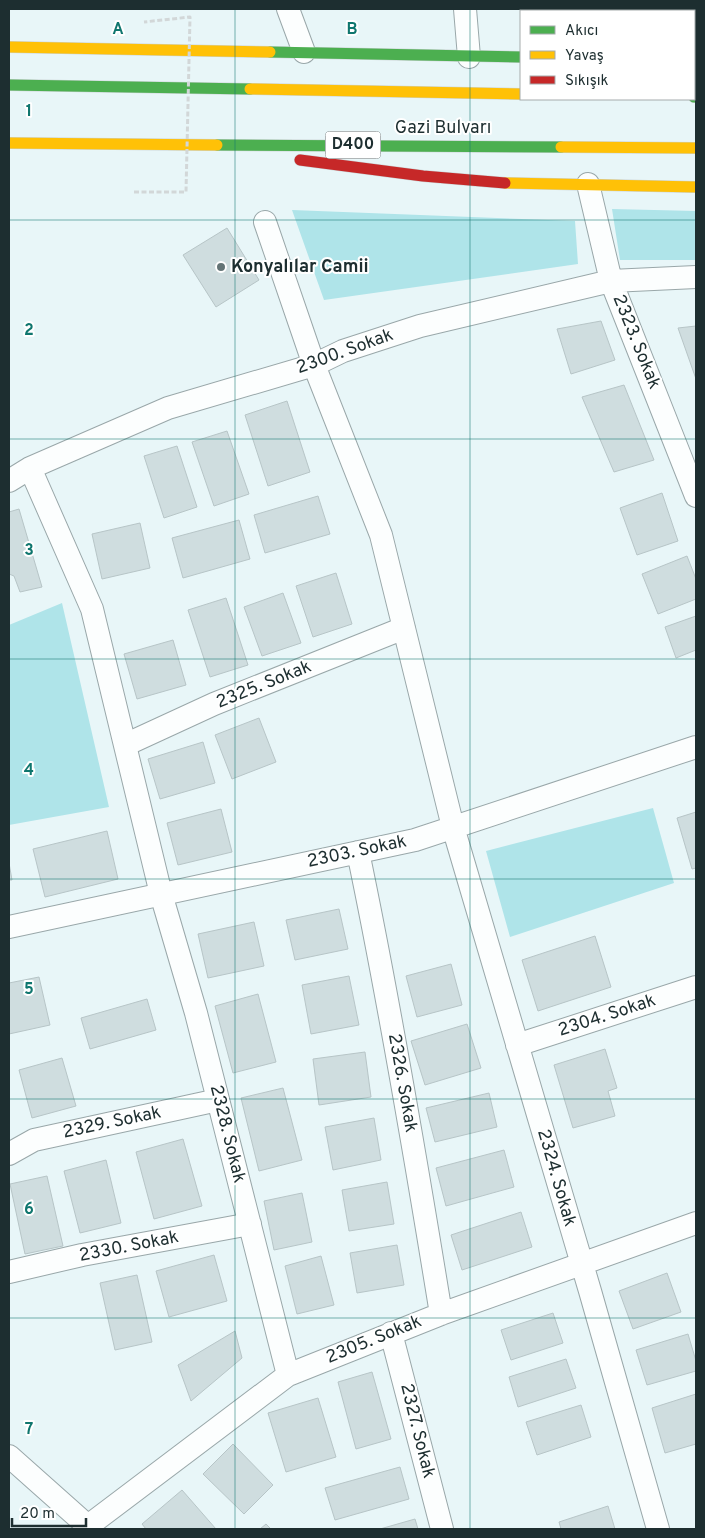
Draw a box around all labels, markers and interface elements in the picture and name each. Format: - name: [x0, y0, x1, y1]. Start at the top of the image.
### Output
- legend: [520, 10, 695, 100]
- text: A: [112, 20, 124, 40]
- text: B: [346, 20, 358, 40]
- text: Akıcı: [565, 22, 598, 41]
- text: Yavaş: [565, 47, 604, 66]
- text: Sıkışık: [565, 72, 609, 91]
- text: 1: [26, 102, 32, 122]
- street label: Gazi Bulvarı: [395, 117, 491, 140]
- road number: D400: [326, 132, 380, 158]
- place label: Konyalılar Camii: [231, 256, 369, 279]
- marker: Konyalılar Camii: [215, 261, 227, 273]
- street label: 2323. Sokak: [607, 291, 665, 393]
- text: 2: [24, 321, 34, 341]
- street label: 2300. Sokak: [293, 324, 397, 380]
- text: 3: [24, 541, 34, 561]
- street label: 2325. Sokak: [213, 655, 315, 715]
- text: 4: [24, 761, 34, 781]
- street label: 2303. Sokak: [305, 830, 409, 874]
- text: 5: [24, 980, 34, 1000]
- street label: 2304. Sokak: [555, 989, 659, 1043]
- street label: 2326. Sokak: [382, 1032, 422, 1134]
- street label: 2328. Sokak: [204, 1083, 250, 1185]
- street label: 2329. Sokak: [61, 1101, 163, 1145]
- street label: 2324. Sokak: [531, 1127, 581, 1229]
- text: 6: [24, 1200, 34, 1220]
- street label: 2330. Sokak: [77, 1226, 181, 1268]
- street label: 2305. Sokak: [323, 1310, 425, 1370]
- street label: 2327. Sokak: [394, 1381, 440, 1481]
- text: 7: [25, 1420, 33, 1440]
- scale bar: [12, 1496, 86, 1528]
- text: 20 m: [20, 1505, 55, 1524]

